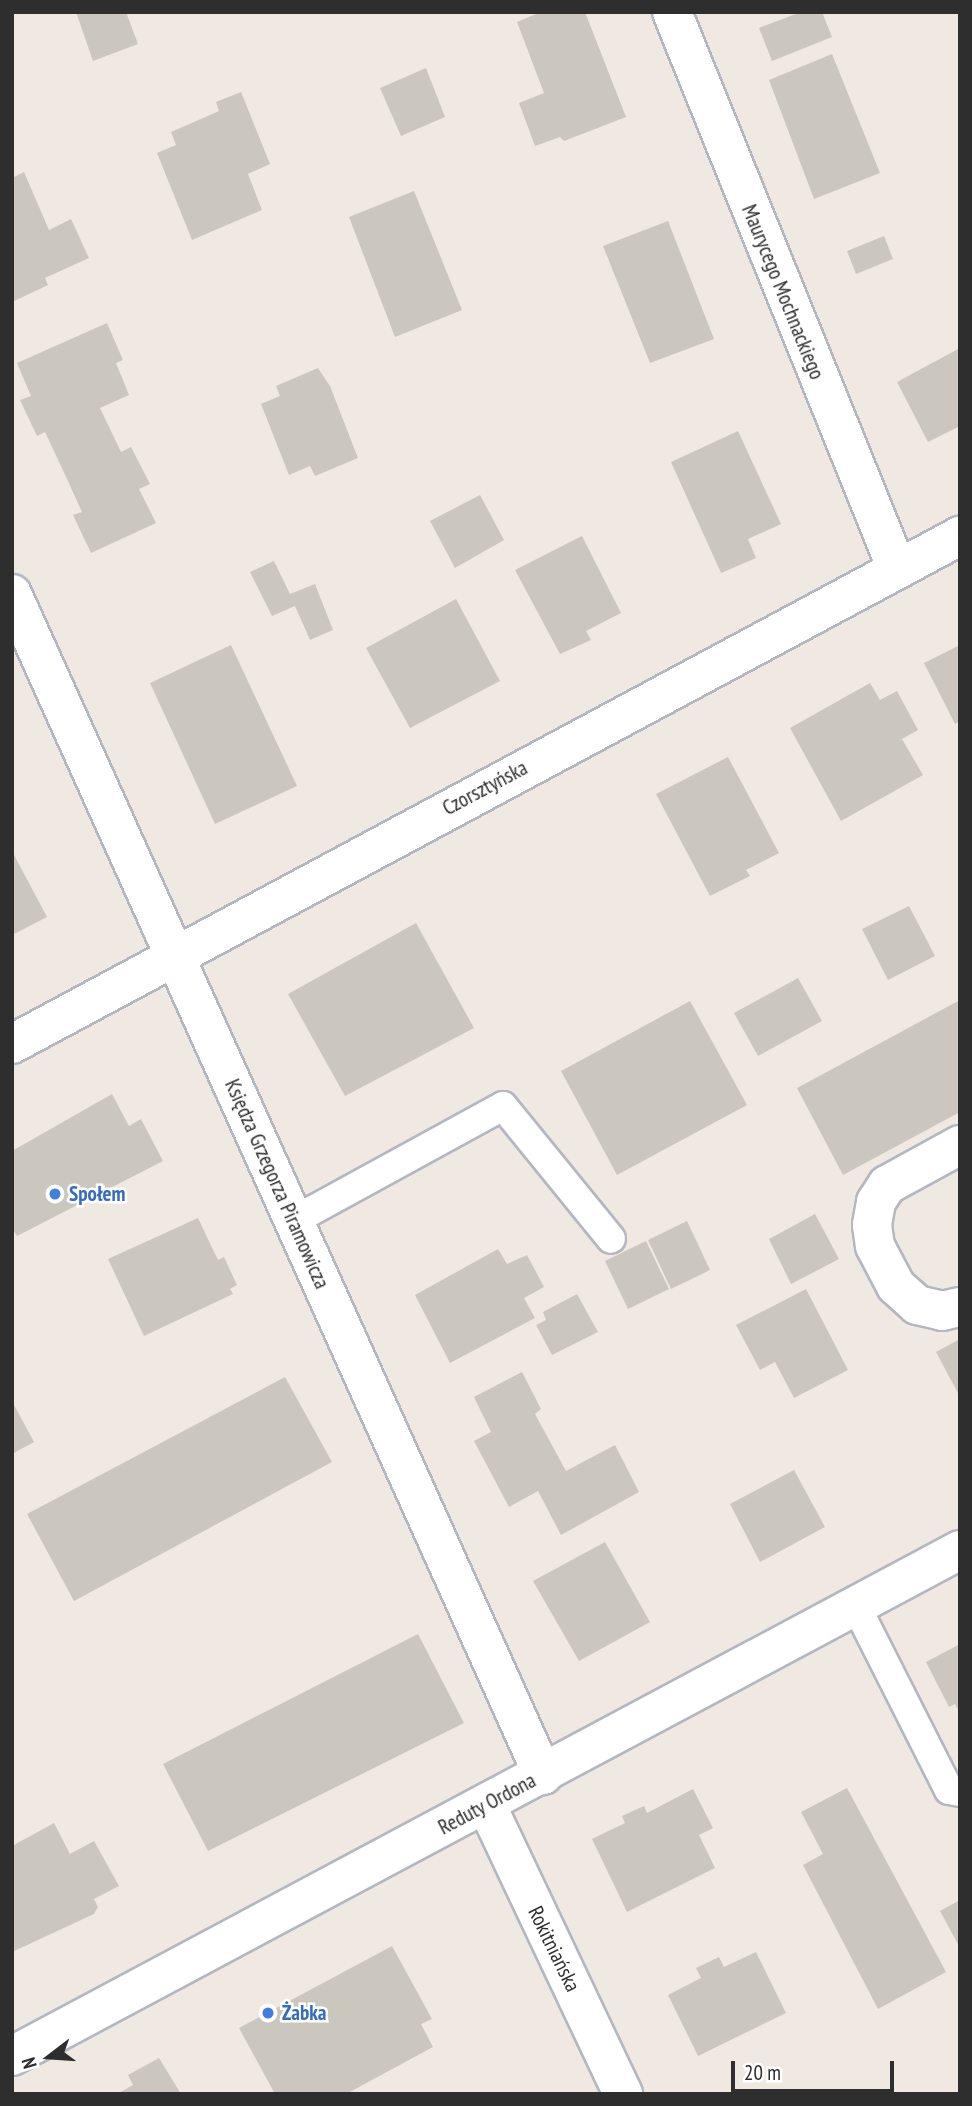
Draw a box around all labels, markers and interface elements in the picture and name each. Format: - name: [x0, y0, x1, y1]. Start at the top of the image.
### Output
- street label: Maurycego Mochnackiego: [736, 201, 830, 383]
- street label: Czorsztyńska: [438, 755, 532, 821]
- street label: Księdza Grzegorza Piramowicza: [219, 1075, 335, 1293]
- place label: Społem: [69, 1181, 125, 1207]
- marker: Społem: [47, 1186, 63, 1202]
- street label: Reduty Ordona: [434, 1768, 540, 1840]
- street label: Rokitniańska: [523, 1902, 585, 1996]
- place label: Żabka: [282, 2000, 327, 2026]
- marker: Żabka: [260, 2005, 276, 2021]
- north arrow: [14, 2022, 84, 2092]
- scale bar: [734, 2046, 897, 2090]
- text: N: [16, 2055, 42, 2072]
- text: 20 m: [744, 2059, 781, 2086]

